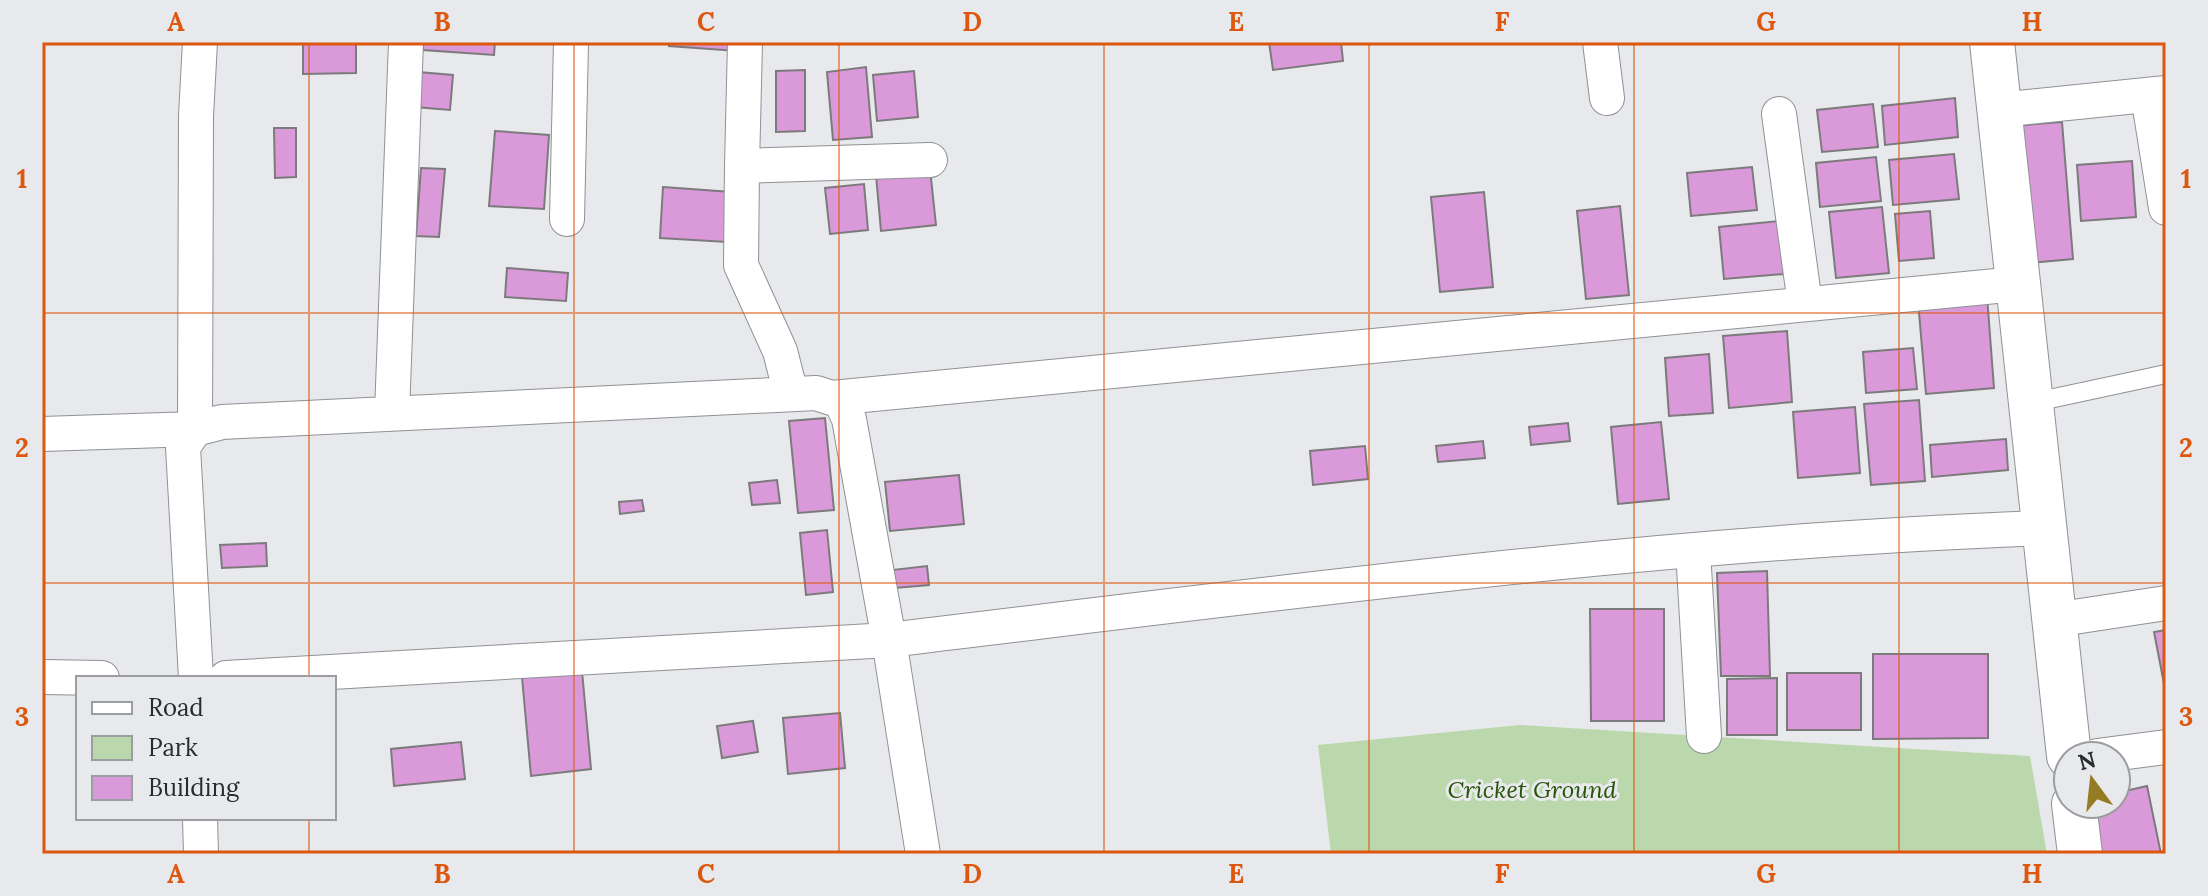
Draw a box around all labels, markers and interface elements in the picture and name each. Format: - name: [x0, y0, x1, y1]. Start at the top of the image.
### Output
- text: A: [167, 5, 185, 38]
- text: B: [433, 5, 451, 38]
- text: C: [697, 5, 715, 38]
- text: D: [962, 5, 982, 38]
- text: E: [1228, 5, 1244, 38]
- text: F: [1495, 5, 1510, 38]
- text: G: [1756, 5, 1776, 38]
- text: H: [2022, 5, 2042, 38]
- text: 1: [17, 162, 27, 195]
- text: 1: [2181, 162, 2191, 195]
- text: 2: [15, 431, 29, 464]
- text: 2: [2179, 431, 2193, 464]
- legend: [76, 676, 336, 820]
- text: Road: [148, 692, 204, 723]
- text: 3: [15, 700, 29, 733]
- text: 3: [2179, 700, 2193, 733]
- text: Park: [148, 732, 198, 763]
- north arrow: [2052, 740, 2132, 820]
- text: N: [2075, 745, 2099, 776]
- text: Building: [148, 772, 240, 803]
- park label: Cricket Ground: [1448, 774, 1617, 805]
- text: A: [167, 857, 185, 890]
- text: B: [433, 857, 451, 890]
- text: C: [697, 857, 715, 890]
- text: D: [962, 857, 982, 890]
- text: E: [1228, 857, 1244, 890]
- text: F: [1495, 857, 1510, 890]
- text: G: [1756, 857, 1776, 890]
- text: H: [2022, 857, 2042, 890]

